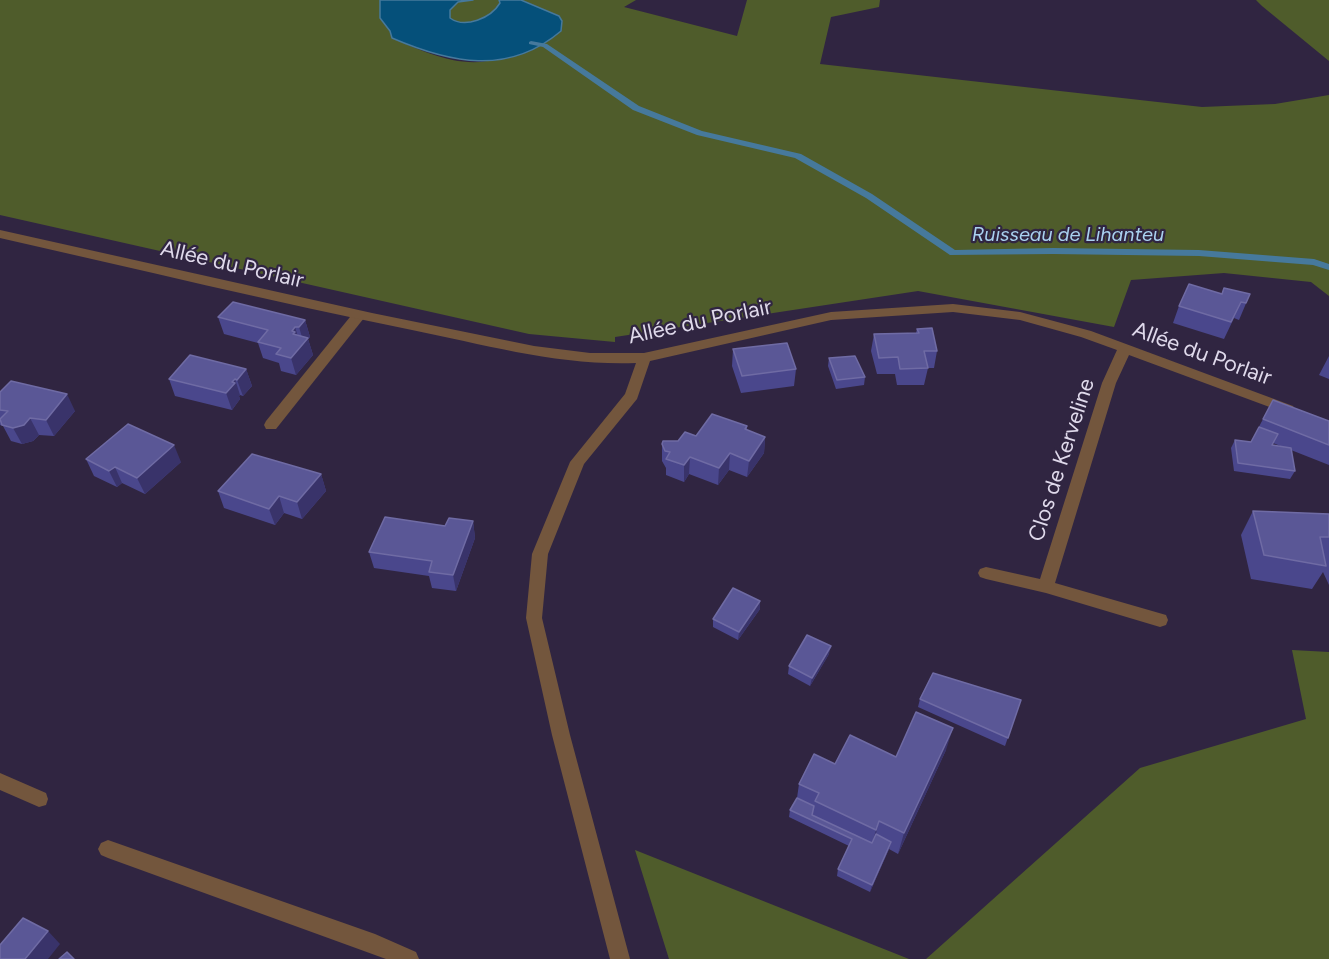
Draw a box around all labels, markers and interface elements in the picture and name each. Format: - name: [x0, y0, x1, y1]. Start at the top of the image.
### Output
- water label: Ruisseau de Lihanteu: [972, 223, 1164, 247]
- street label: Allée du Porlair: [158, 236, 306, 294]
- street label: Allée du Porlair: [626, 294, 774, 350]
- street label: Allée du Porlair: [1129, 317, 1275, 391]
- street label: Clos de Kerveline: [1023, 375, 1101, 545]

